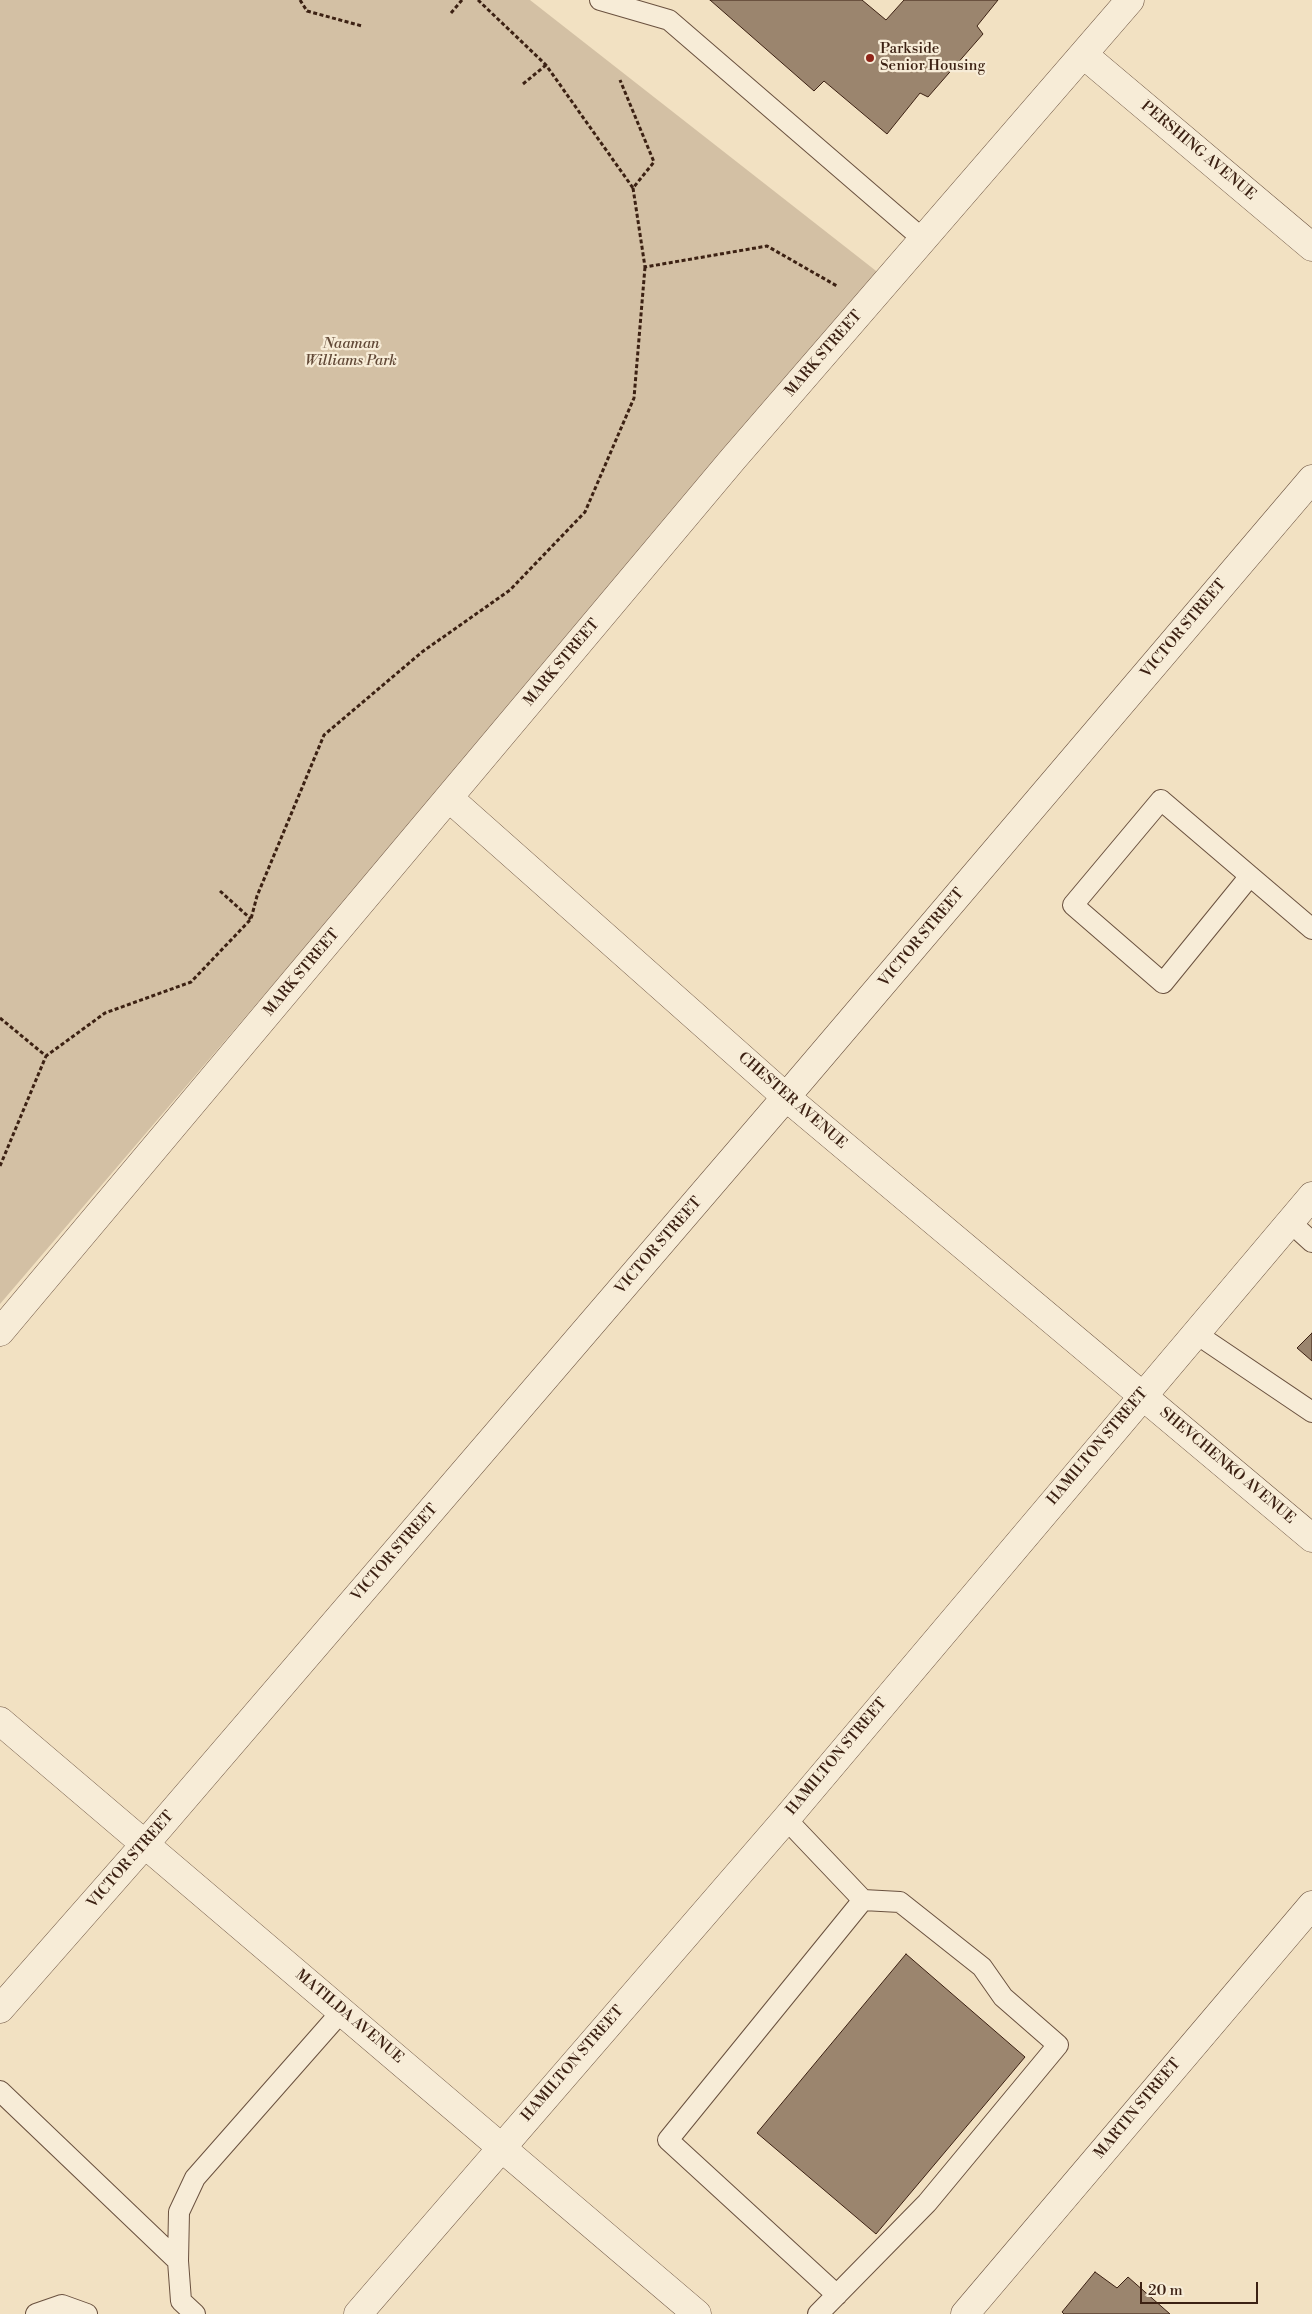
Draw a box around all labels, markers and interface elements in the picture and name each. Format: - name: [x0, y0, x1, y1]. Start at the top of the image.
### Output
- place label: Parkside Senior Housing: [880, 40, 985, 75]
- marker: Parkside Senior Housing: [864, 52, 876, 64]
- street label: PERSHING AVENUE: [1137, 98, 1259, 204]
- street label: MARK STREET: [782, 307, 866, 401]
- park label: Naaman Williams Park: [305, 335, 397, 370]
- street label: VICTOR STREET: [1138, 576, 1230, 682]
- street label: MARK STREET: [520, 616, 604, 710]
- street label: VICTOR STREET: [876, 885, 968, 991]
- street label: MARK STREET: [260, 926, 344, 1020]
- street label: CHESTER AVENUE: [734, 1049, 850, 1153]
- street label: VICTOR STREET: [612, 1194, 706, 1298]
- street label: HAMILTON STREET: [1044, 1385, 1152, 1509]
- street label: SHEVCHENKO AVENUE: [1156, 1404, 1298, 1528]
- street label: VICTOR STREET: [348, 1501, 442, 1605]
- street label: HAMILTON STREET: [783, 1695, 891, 1819]
- street label: VICTOR STREET: [84, 1808, 178, 1912]
- street label: MATILDA AVENUE: [291, 1966, 407, 2068]
- street label: HAMILTON STREET: [518, 2003, 628, 2125]
- street label: MARTIN STREET: [1091, 2055, 1185, 2163]
- scale bar: [1142, 2272, 1260, 2304]
- text: 20 m: [1148, 2281, 1183, 2300]

